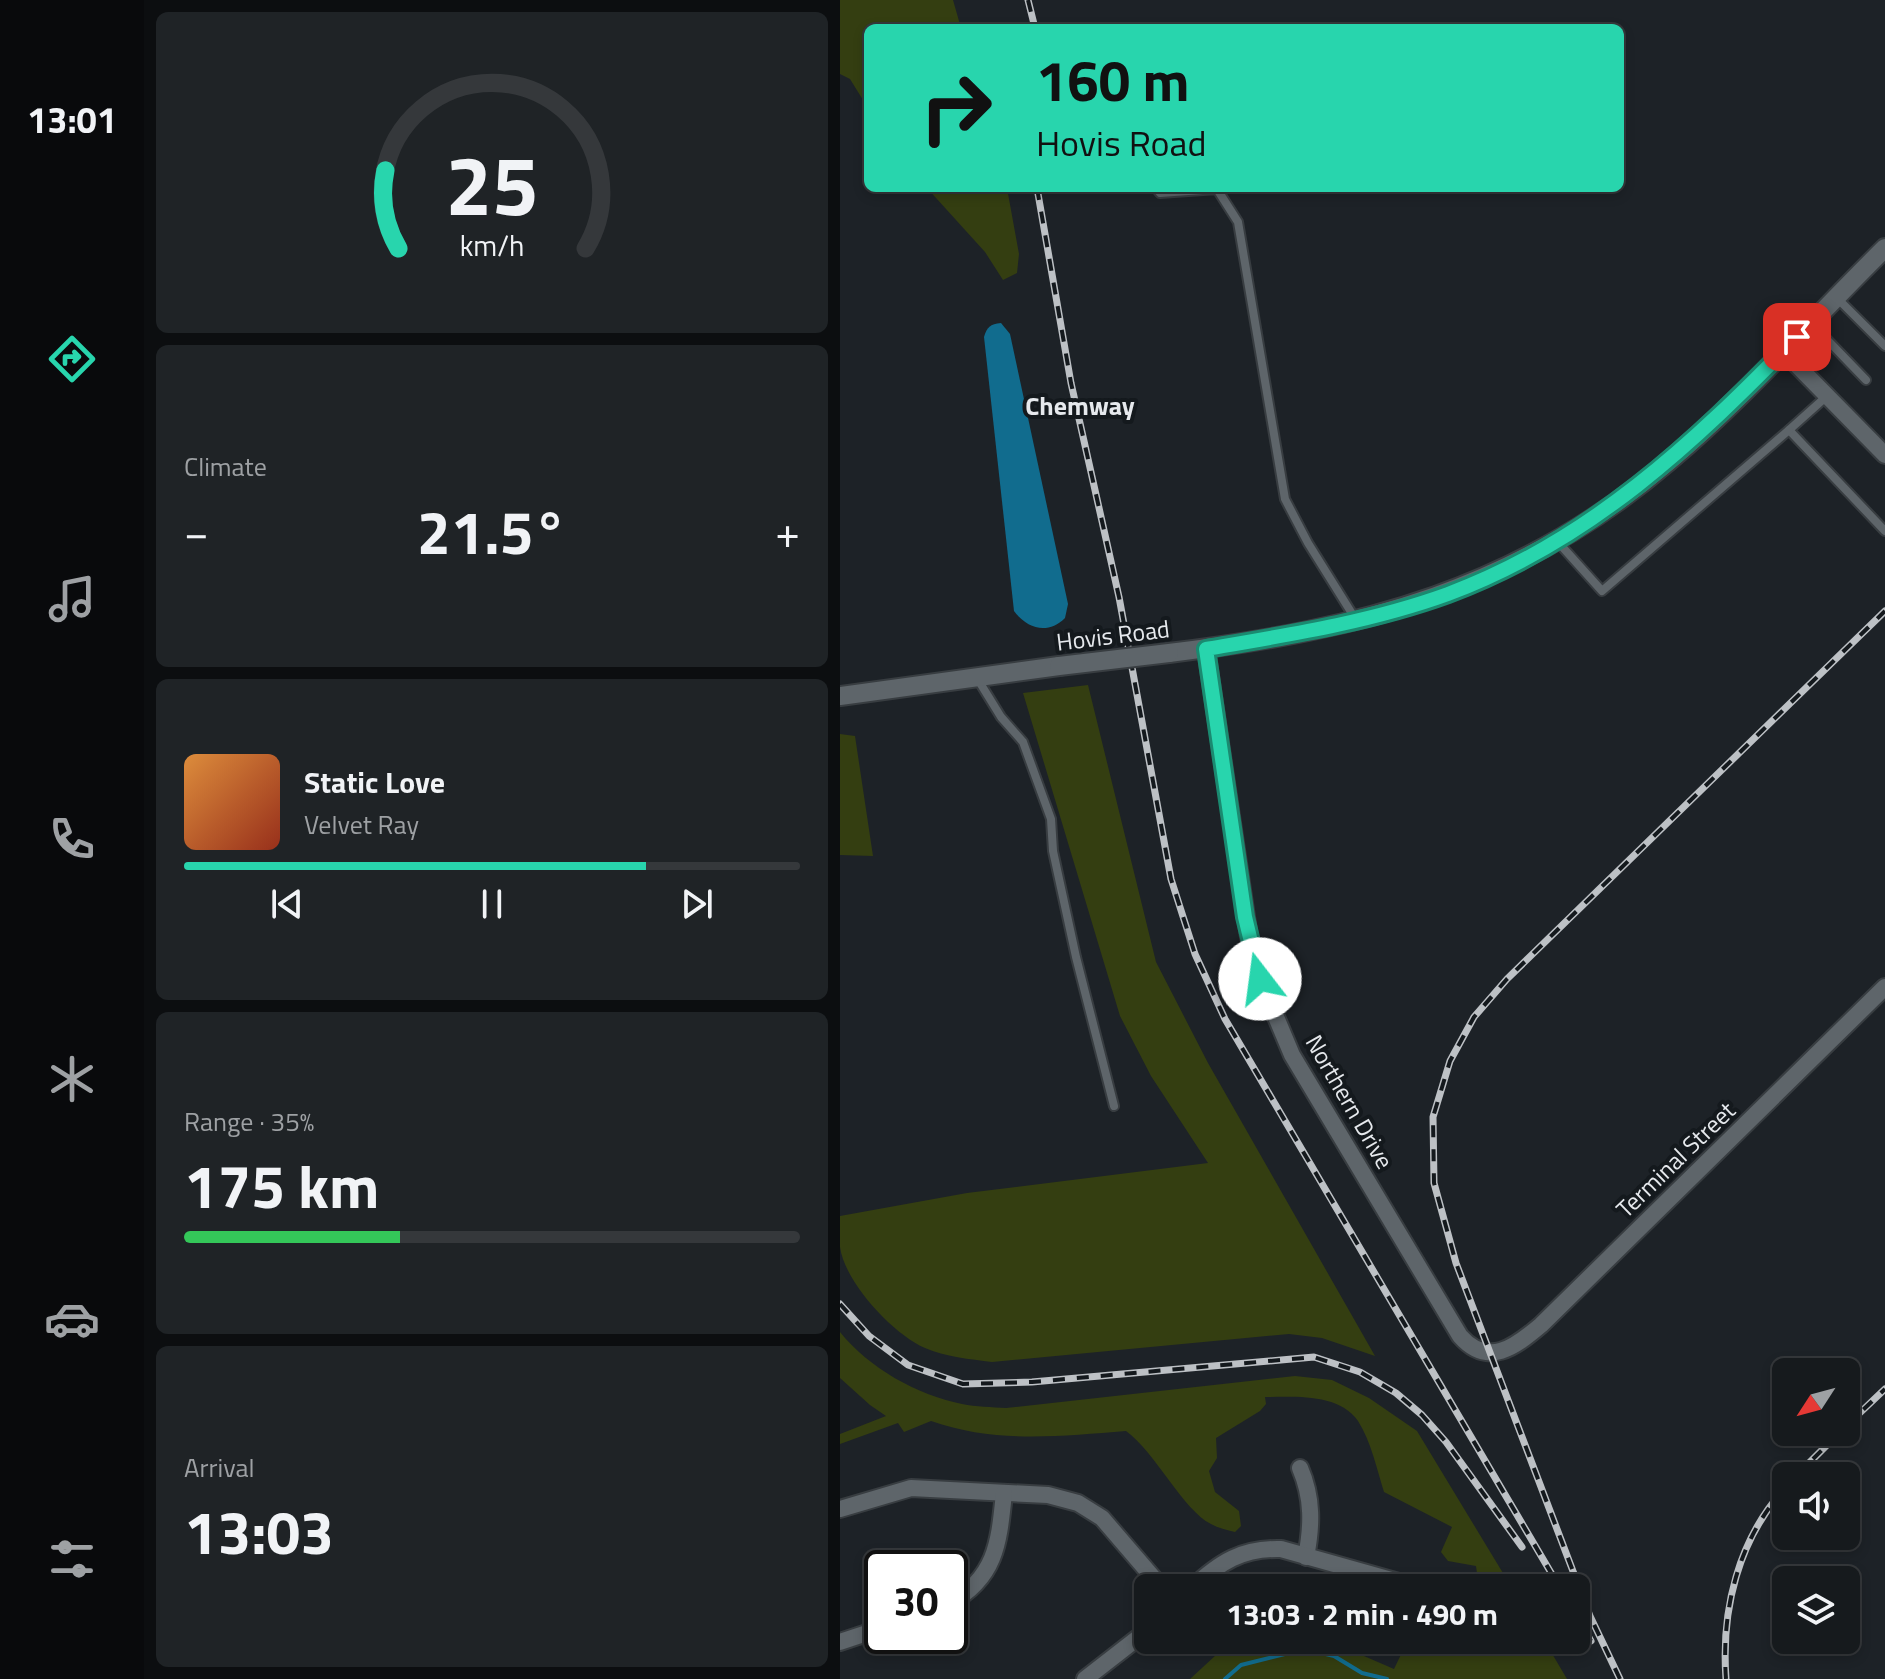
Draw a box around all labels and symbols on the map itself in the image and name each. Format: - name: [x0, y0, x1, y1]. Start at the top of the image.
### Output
- pin: [1763, 303, 1831, 371]
- district label: Chemway: [1025, 386, 1135, 425]
- street label: Hovis Road: [1054, 610, 1172, 660]
- position arrow: [1218, 937, 1302, 1021]
- street label: Northern Drive: [1297, 1028, 1403, 1175]
- street label: Terminal Street: [1607, 1093, 1744, 1226]
- north arrow: [1772, 1358, 1860, 1446]
- speed limit sign: 30: [864, 1550, 968, 1654]

